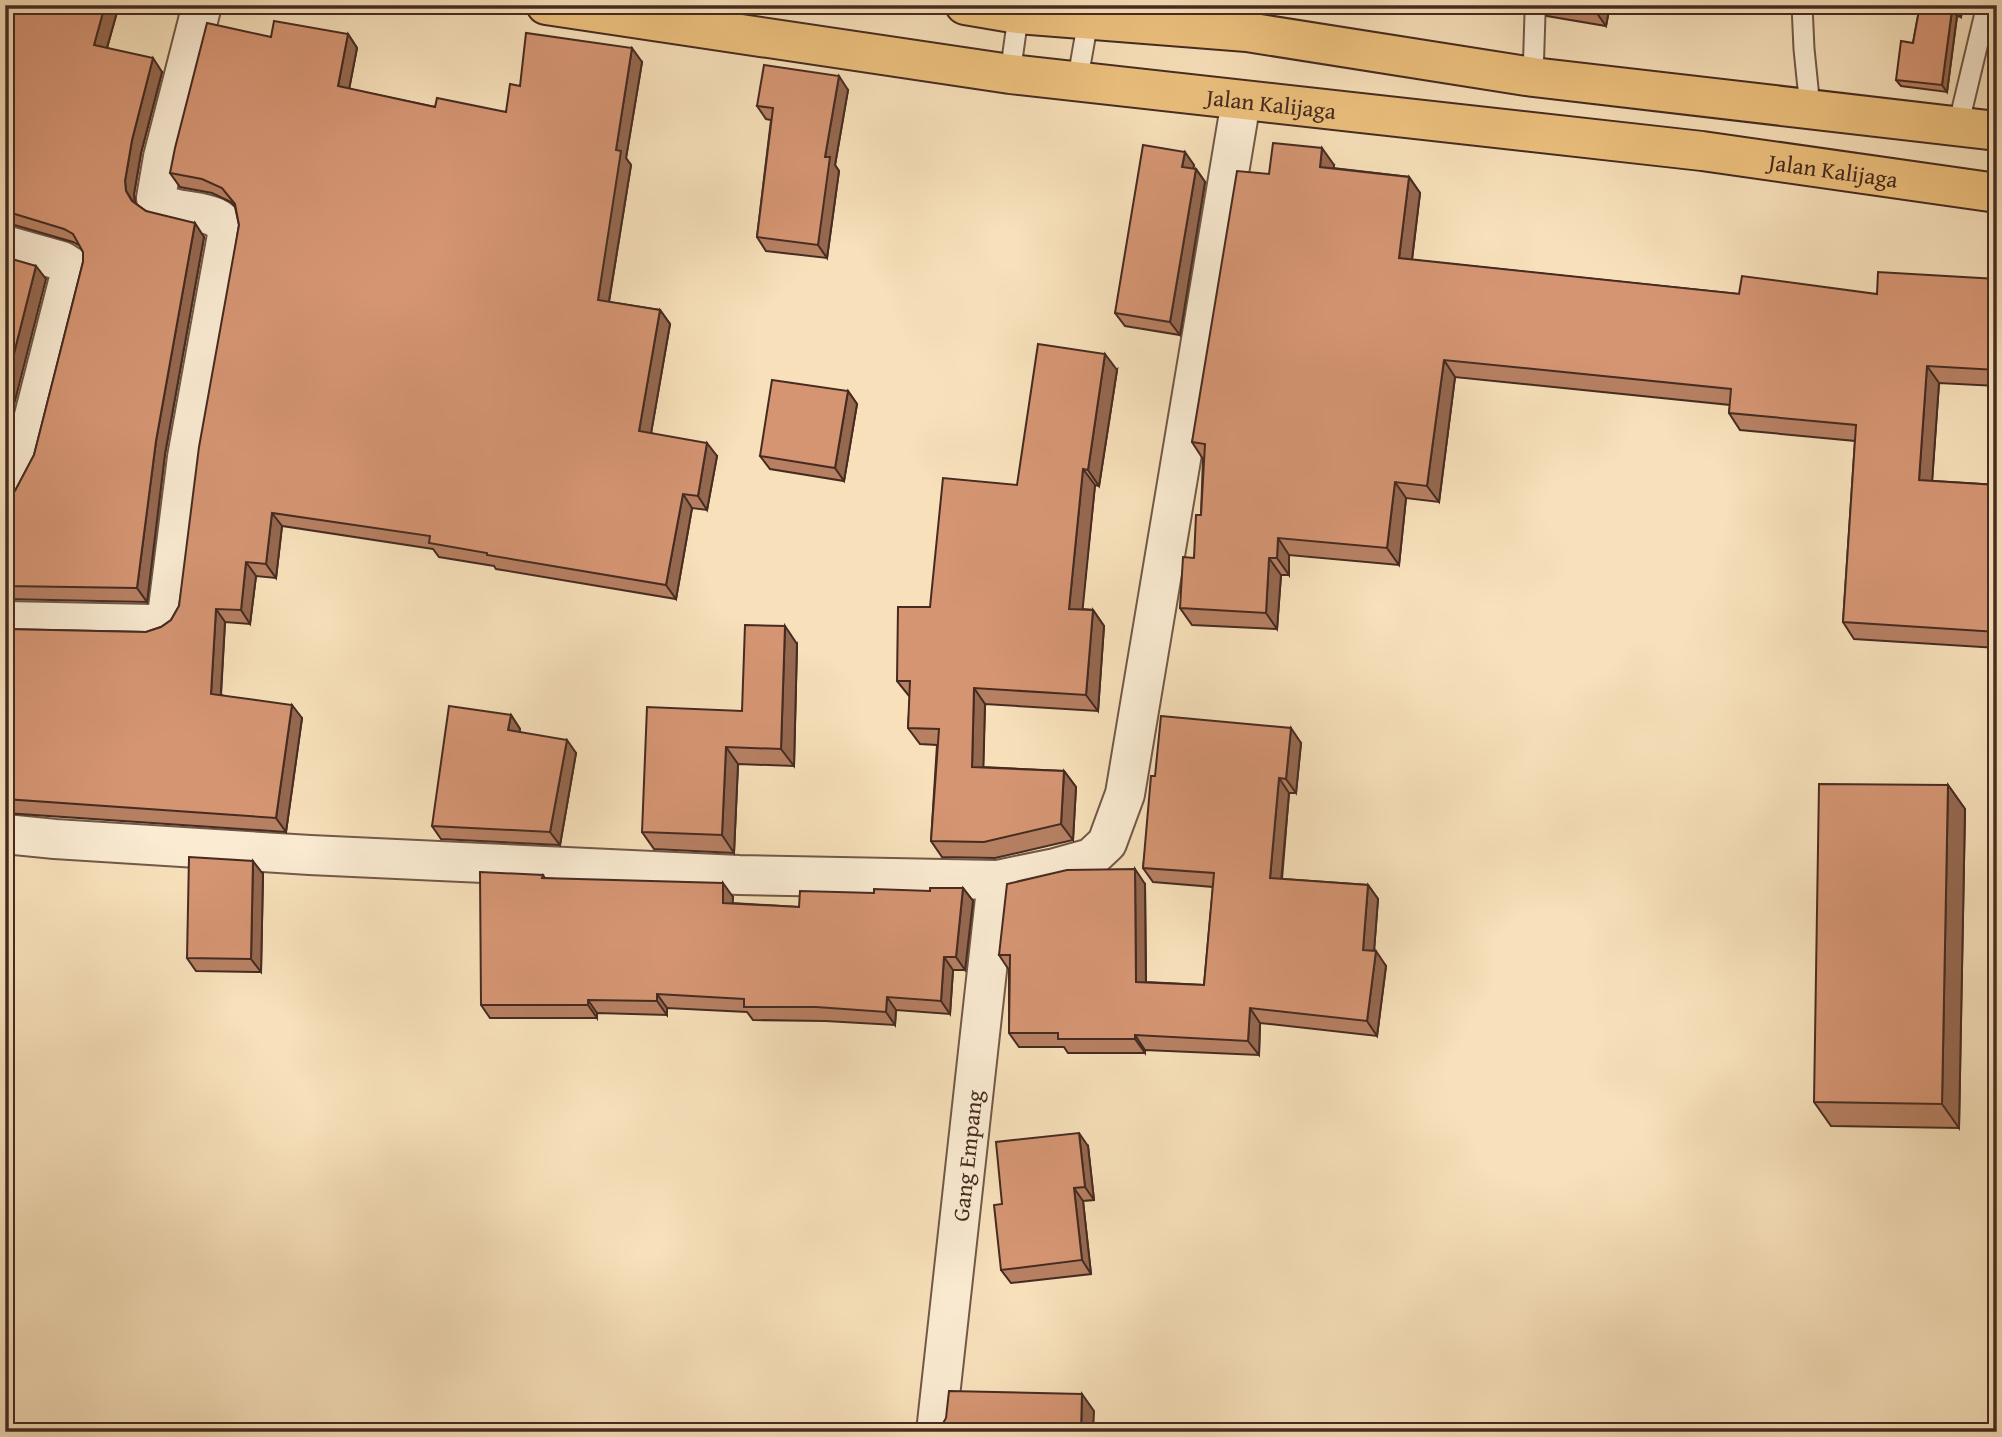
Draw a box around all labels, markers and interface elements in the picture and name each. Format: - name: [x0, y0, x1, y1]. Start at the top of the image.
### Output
- street label: Jalan Kalijaga: [1202, 79, 1338, 127]
- street label: Jalan Kalijaga: [1764, 144, 1900, 195]
- street label: Gang Empang: [943, 1088, 990, 1223]

